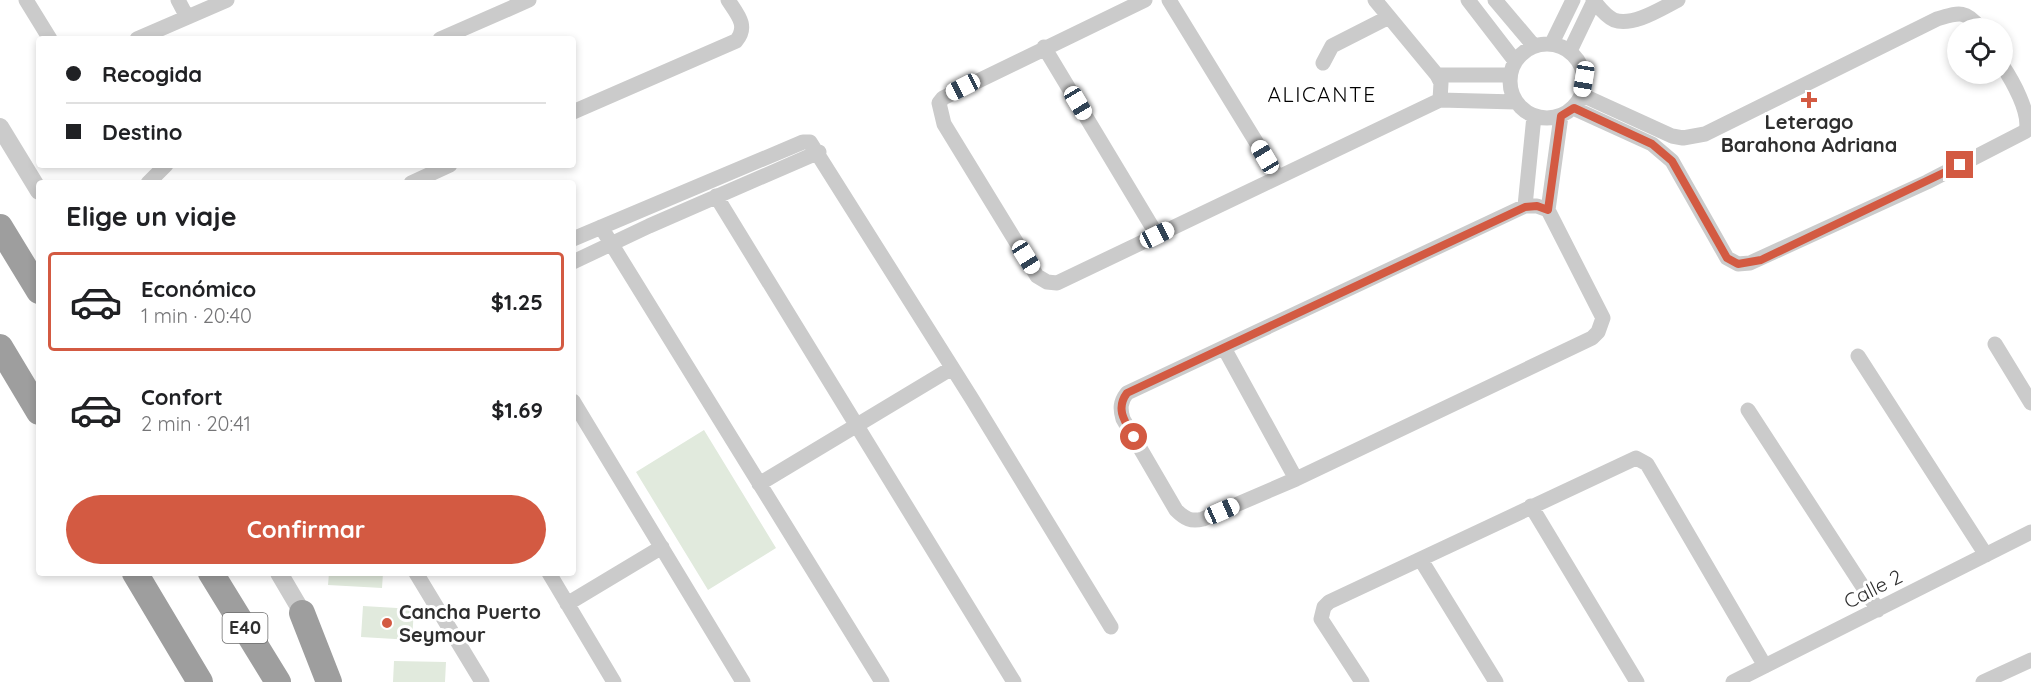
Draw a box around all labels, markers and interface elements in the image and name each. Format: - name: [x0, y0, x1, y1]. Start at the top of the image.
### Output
- map controls: [1947, 18, 2013, 84]
- button: locate: [1947, 18, 2013, 84]
- text: Recogida: [102, 60, 202, 88]
- car: [1572, 60, 1596, 98]
- car: [943, 71, 983, 103]
- district label: ALICANTE: [1267, 81, 1377, 107]
- car: [1061, 83, 1095, 123]
- marker: Leterago Barahona Adriana: [1802, 93, 1816, 107]
- place label: Leterago Barahona Adriana: [1721, 109, 1897, 157]
- text: Destino: [102, 118, 183, 146]
- car: [1248, 137, 1282, 177]
- route end: [1946, 151, 1973, 178]
- text: Elige un viaje: [66, 199, 237, 233]
- car: [1137, 219, 1177, 251]
- car: [1009, 237, 1043, 277]
- icon: car: [69, 275, 123, 329]
- text: Económico: [141, 275, 256, 303]
- text: $1.25: [491, 288, 543, 316]
- text: 1 min · 20:40: [141, 303, 252, 328]
- icon: car: [69, 383, 123, 437]
- text: Confort: [141, 383, 223, 411]
- text: $1.69: [491, 396, 543, 424]
- text: 2 min · 20:41: [141, 411, 251, 436]
- route start: [1120, 423, 1147, 450]
- button: Confirmar: [66, 495, 546, 564]
- car: [1202, 495, 1242, 527]
- street label: Calle 2: [1839, 563, 1906, 614]
- place label: Cancha Puerto Seymour: [399, 599, 541, 647]
- road number: E40: [222, 613, 268, 643]
- marker: Cancha Puerto Seymour: [380, 616, 394, 630]

